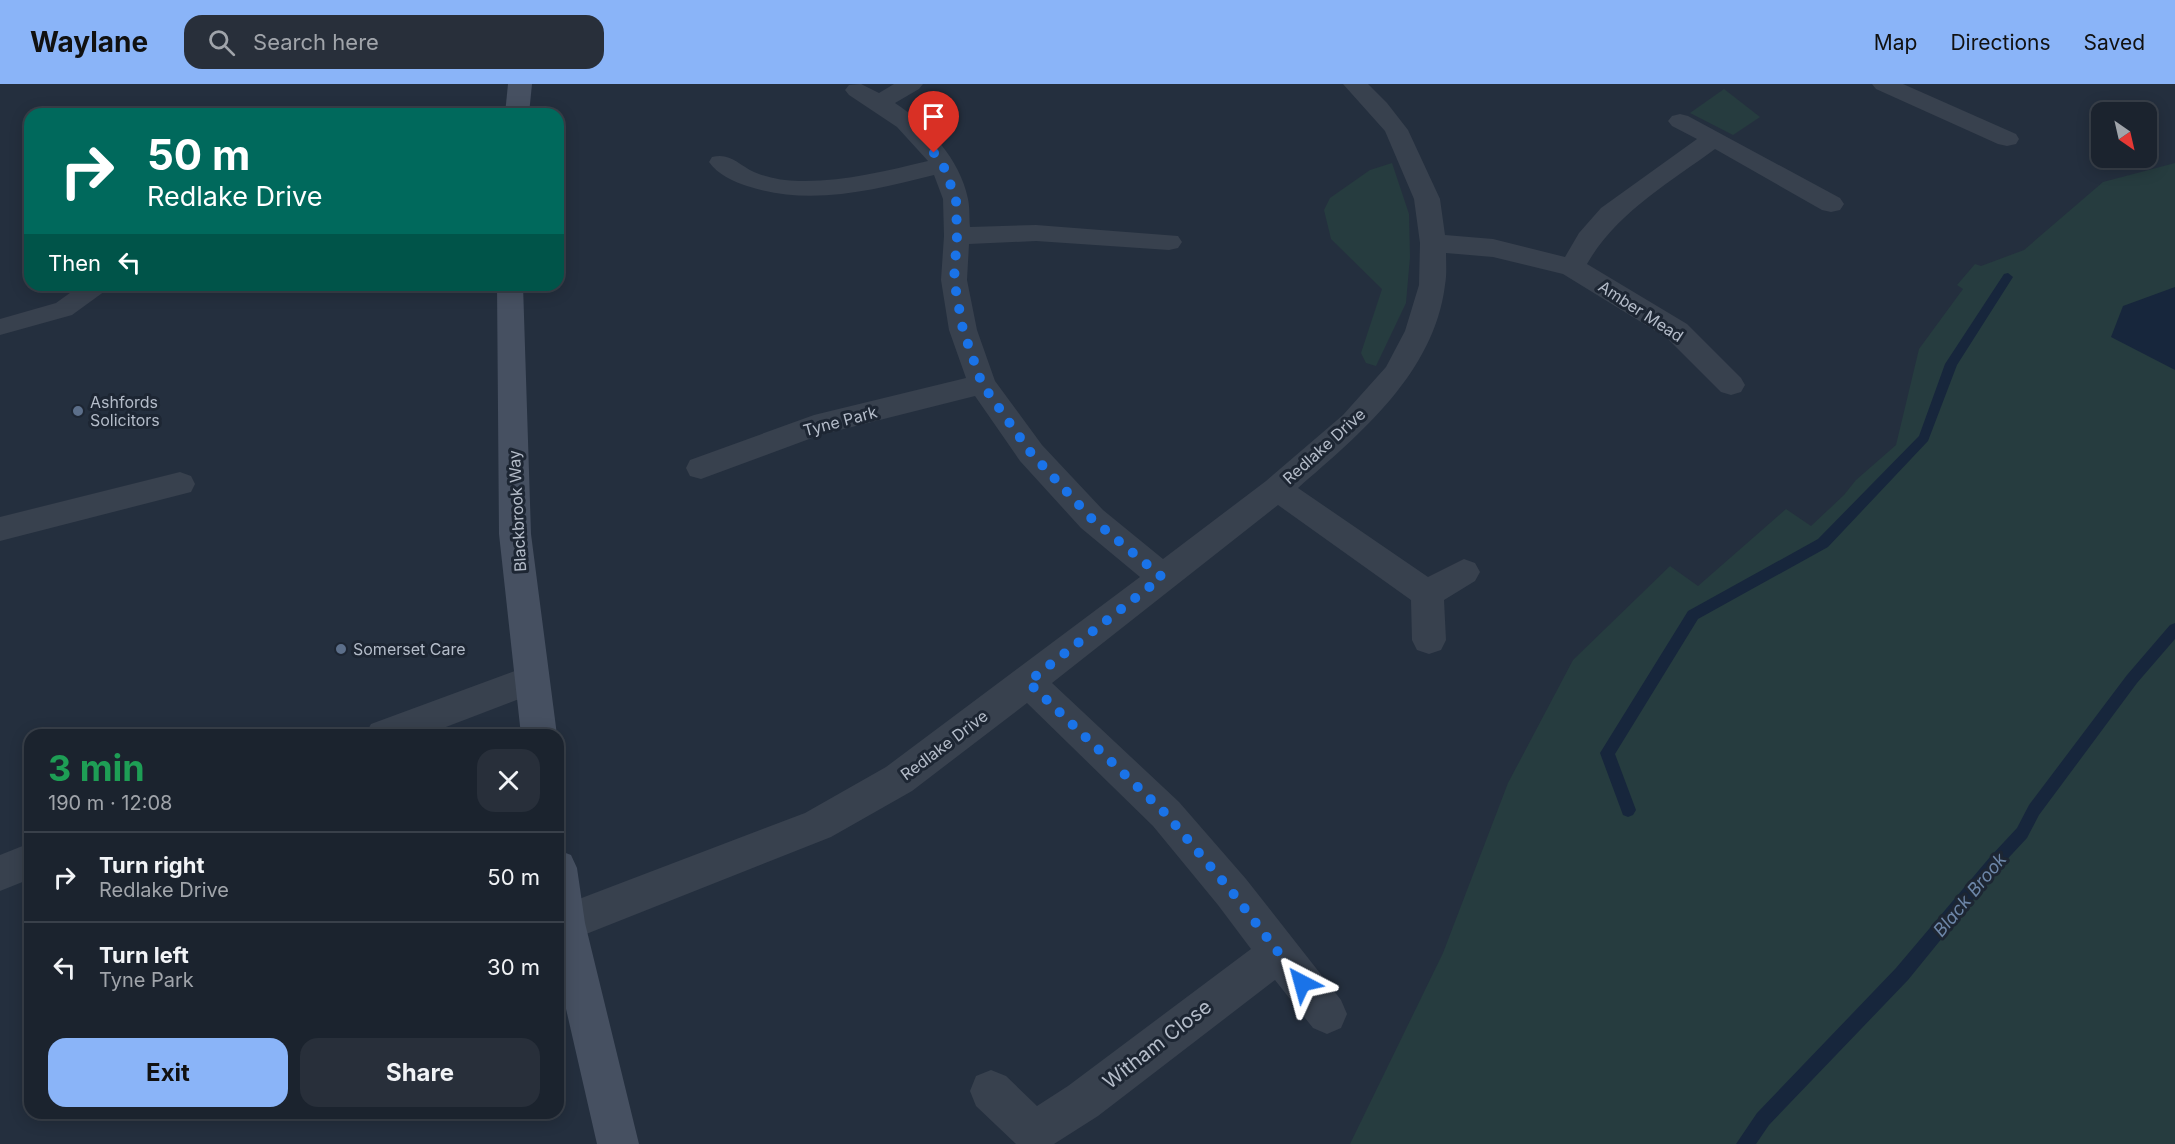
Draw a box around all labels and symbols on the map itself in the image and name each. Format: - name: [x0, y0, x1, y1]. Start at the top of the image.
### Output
- pin: [908, 91, 959, 153]
- north arrow: [2091, 102, 2157, 168]
- street label: Amber Mead: [1595, 276, 1687, 346]
- place label: Ashfords Solicitors: [90, 392, 160, 430]
- street label: Tyne Park: [801, 401, 879, 440]
- marker: Ashfords Solicitors: [71, 404, 85, 418]
- street label: Redlake Drive: [1279, 404, 1369, 488]
- street label: Blackbrook Way: [504, 450, 530, 572]
- place label: Somerset Care: [353, 639, 466, 659]
- marker: Somerset Care: [334, 642, 348, 656]
- street label: Redlake Drive: [896, 706, 992, 784]
- water label: Black Brook: [1929, 848, 2011, 941]
- position arrow: [1270, 951, 1334, 1015]
- street label: Witham Close: [1098, 994, 1216, 1094]

